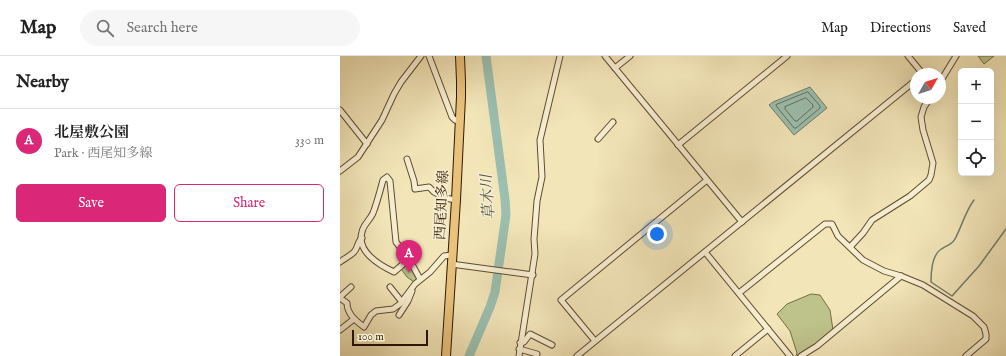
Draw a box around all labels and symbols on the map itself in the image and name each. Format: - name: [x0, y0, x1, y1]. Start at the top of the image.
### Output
- north arrow: [910, 68, 946, 104]
- street label: 西尾知多線: [431, 170, 453, 240]
- water label: 草木川: [477, 172, 499, 220]
- your location: [647, 224, 667, 244]
- pin: A: [396, 240, 422, 273]
- scale bar: [352, 328, 428, 347]

